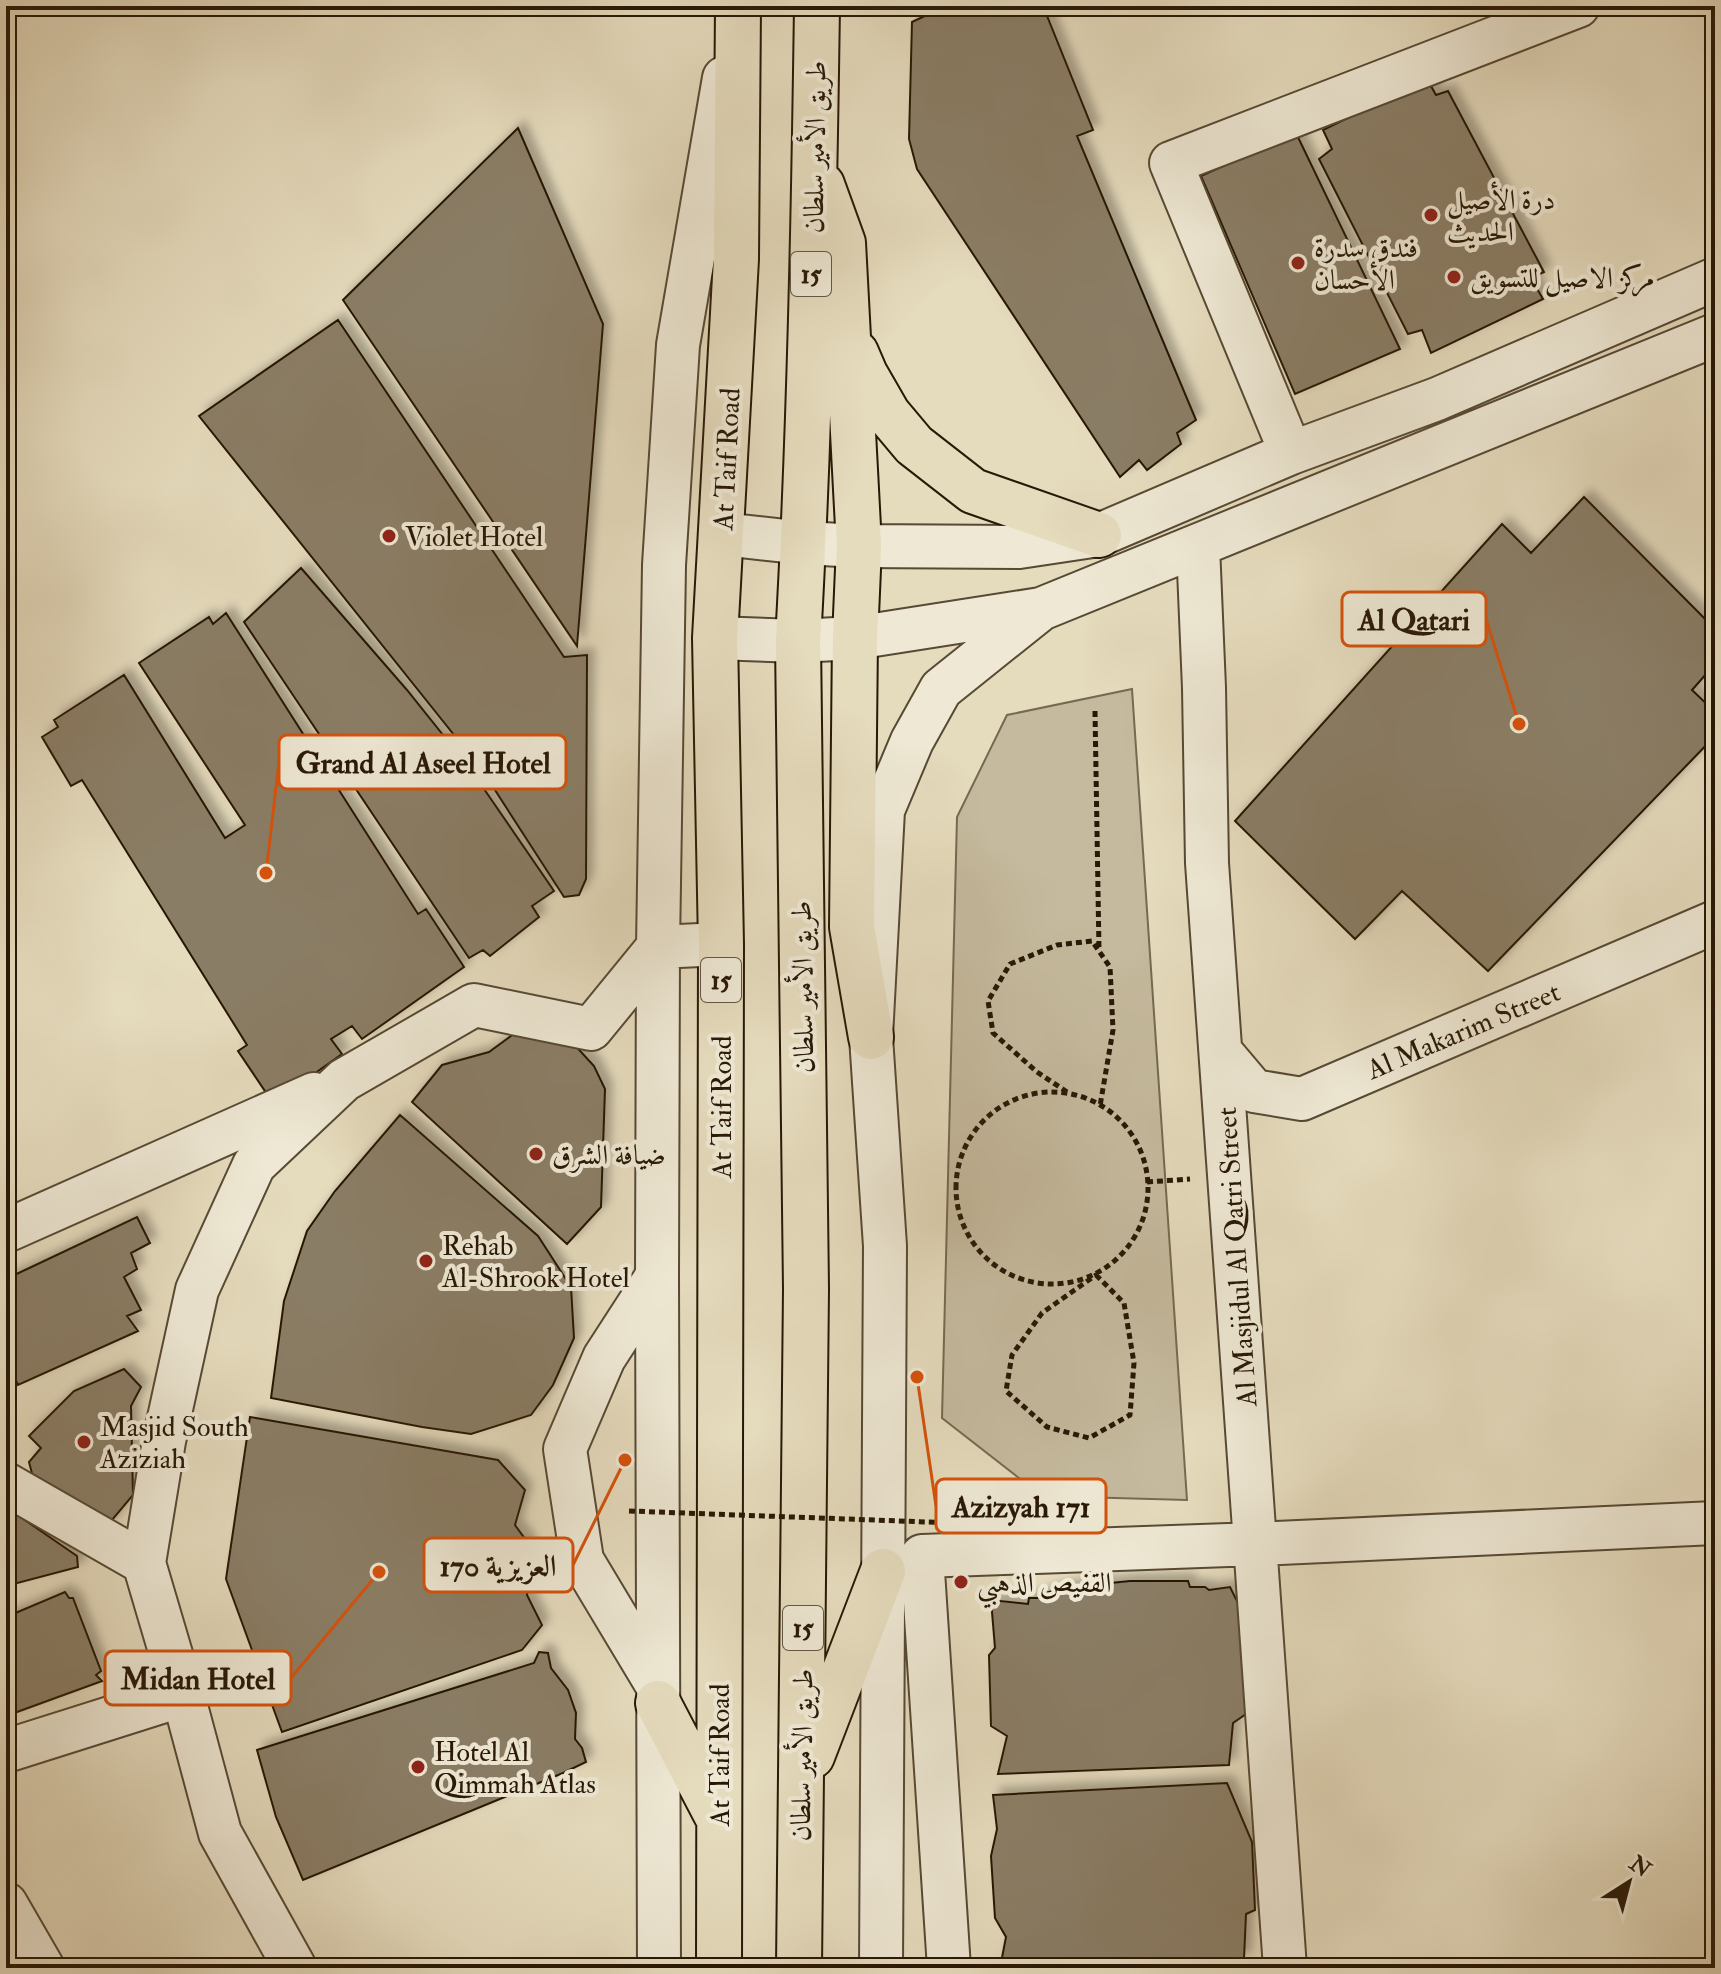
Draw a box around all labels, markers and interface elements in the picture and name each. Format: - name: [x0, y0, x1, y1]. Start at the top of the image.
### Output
- street label: طريق الأمير سلطان: [794, 60, 835, 234]
- place label: درة الأصيل الحديث: [1447, 181, 1555, 250]
- marker: درة الأصيل الحديث: [1422, 206, 1440, 224]
- place label: فندق سدرة الأحسان: [1314, 231, 1418, 298]
- road number: 15: [791, 252, 831, 296]
- marker: فندق سدرة الأحسان: [1289, 254, 1307, 272]
- place label: مركز الاصيل للتسويق: [1470, 261, 1655, 297]
- marker: مركز الاصيل للتسويق: [1445, 268, 1463, 286]
- street label: At Taif Road: [706, 387, 749, 532]
- place label: Violet Hotel: [405, 520, 543, 555]
- marker: Violet Hotel: [380, 527, 398, 545]
- callout: Al Qatari: [1342, 592, 1486, 646]
- text: Al Qatari: [1356, 602, 1470, 639]
- callout: Grand Al Aseel Hotel: [279, 735, 566, 789]
- text: Grand Al Aseel Hotel: [295, 745, 551, 782]
- street label: طريق الأمير سلطان: [782, 900, 823, 1074]
- road number: 15: [701, 958, 741, 1002]
- street label: Al Makarim Street: [1361, 975, 1566, 1088]
- street label: At Taif Road: [705, 1035, 740, 1179]
- street label: Al Masjidul Al Qatri Street: [1210, 1106, 1265, 1409]
- place label: ضيافة الشرق: [552, 1138, 666, 1173]
- marker: ضيافة الشرق: [527, 1145, 545, 1163]
- place label: Rehab Al-Shrook Hotel: [441, 1229, 630, 1296]
- marker: Rehab Al-Shrook Hotel: [417, 1252, 435, 1270]
- place label: Masjid South Aziziah: [99, 1410, 249, 1477]
- marker: Masjid South Aziziah: [75, 1433, 93, 1451]
- callout: Azizyah 171: [936, 1479, 1106, 1533]
- text: Azizyah 171: [950, 1489, 1090, 1526]
- callout: العزيزية 170: [424, 1538, 573, 1592]
- text: العزيزية 170: [440, 1548, 556, 1585]
- place label: القفيص الذهبي: [977, 1566, 1112, 1609]
- marker: القفيص الذهبي: [952, 1573, 970, 1591]
- road number: 15: [783, 1606, 823, 1650]
- callout: Midan Hotel: [105, 1651, 291, 1705]
- text: Midan Hotel: [120, 1661, 275, 1698]
- street label: طريق الأمير سلطان: [781, 1668, 822, 1842]
- street label: At Taif Road: [703, 1683, 738, 1827]
- place label: Hotel Al Qimmah Atlas: [434, 1735, 596, 1802]
- marker: Hotel Al Qimmah Atlas: [409, 1758, 427, 1776]
- north arrow: [1589, 1842, 1669, 1922]
- text: N: [1623, 1849, 1657, 1884]

